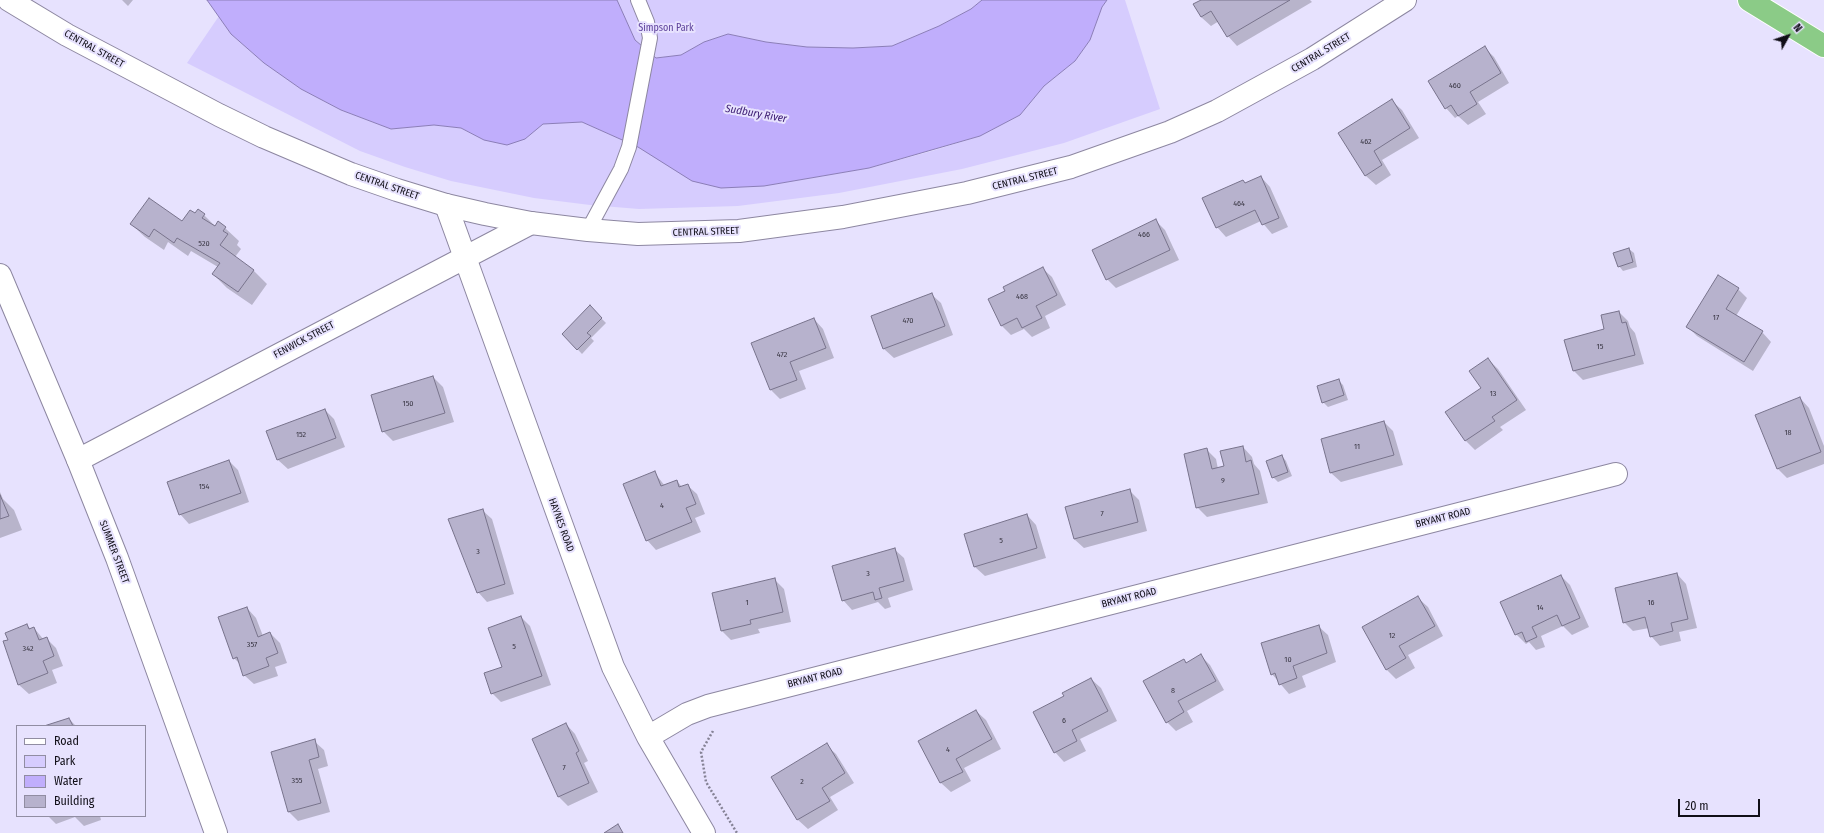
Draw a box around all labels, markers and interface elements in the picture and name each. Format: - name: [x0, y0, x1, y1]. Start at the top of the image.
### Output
- north arrow: [1768, 16, 1808, 56]
- text: N: [1790, 21, 1805, 35]
- park label: Simpson Park: [638, 22, 694, 34]
- street label: CENTRAL STREET: [62, 28, 126, 70]
- street label: CENTRAL STREET: [1289, 31, 1353, 75]
- house number: 460: [1449, 81, 1461, 91]
- water label: Sudbury River: [724, 102, 788, 126]
- house number: 462: [1360, 137, 1372, 147]
- street label: CENTRAL STREET: [991, 165, 1059, 193]
- street label: CENTRAL STREET: [353, 169, 421, 203]
- house number: 464: [1233, 199, 1245, 209]
- street label: CENTRAL STREET: [672, 225, 740, 239]
- house number: 466: [1138, 230, 1150, 240]
- house number: 520: [198, 239, 210, 249]
- house number: 468: [1016, 292, 1028, 302]
- house number: 17: [1713, 313, 1719, 323]
- house number: 470: [902, 316, 914, 326]
- street label: FENWICK STREET: [272, 319, 336, 361]
- house number: 15: [1597, 342, 1603, 352]
- house number: 472: [777, 350, 787, 360]
- house number: 13: [1490, 389, 1496, 399]
- house number: 150: [403, 399, 413, 409]
- house number: 18: [1784, 428, 1792, 438]
- house number: 152: [296, 430, 306, 440]
- house number: 11: [1354, 442, 1360, 452]
- house number: 9: [1221, 476, 1225, 486]
- house number: 154: [199, 482, 209, 492]
- street label: HAYNES ROAD: [546, 496, 576, 554]
- house number: 4: [660, 501, 664, 511]
- street label: BRYANT ROAD: [1414, 505, 1472, 531]
- house number: 7: [1100, 509, 1104, 519]
- street label: SUMMER STREET: [97, 519, 131, 585]
- house number: 5: [999, 536, 1003, 546]
- house number: 3: [476, 547, 480, 557]
- house number: 3: [866, 569, 870, 579]
- street label: BRYANT ROAD: [1100, 585, 1158, 611]
- house number: 1: [745, 598, 749, 608]
- house number: 16: [1647, 598, 1655, 608]
- house number: 14: [1537, 603, 1543, 613]
- house number: 12: [1389, 631, 1395, 641]
- house number: 357: [247, 640, 257, 650]
- house number: 5: [512, 642, 516, 652]
- house number: 342: [23, 644, 33, 654]
- house number: 10: [1284, 655, 1292, 665]
- street label: BRYANT ROAD: [786, 665, 844, 691]
- house number: 8: [1171, 686, 1175, 696]
- house number: 6: [1062, 716, 1066, 726]
- legend: [16, 725, 146, 817]
- text: Road: [54, 734, 79, 748]
- house number: 4: [946, 745, 950, 755]
- text: Park: [54, 754, 75, 768]
- house number: 7: [562, 763, 566, 773]
- text: Water: [54, 774, 82, 788]
- house number: 355: [292, 776, 302, 786]
- house number: 2: [800, 777, 804, 787]
- scale bar: [1680, 791, 1762, 817]
- text: Building: [54, 794, 94, 808]
- text: 20 m: [1685, 799, 1709, 813]

